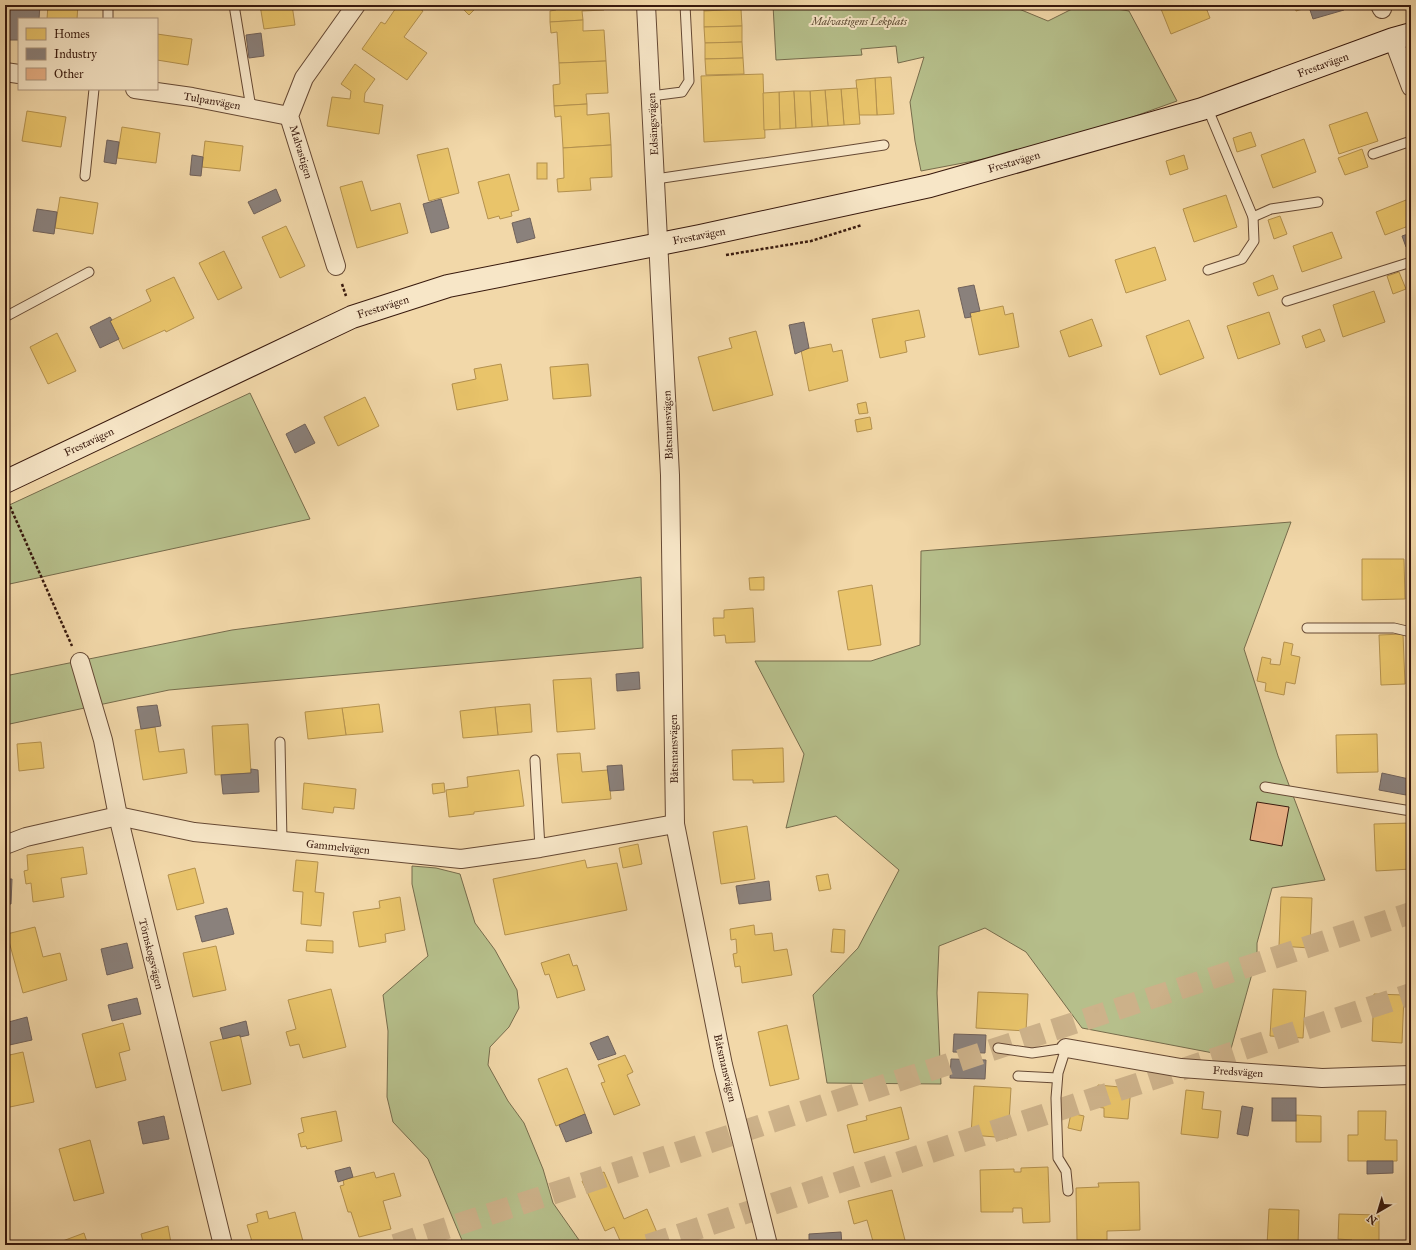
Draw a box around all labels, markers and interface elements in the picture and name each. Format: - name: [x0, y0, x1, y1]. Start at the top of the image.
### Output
- park label: Malvastigens Lekplats: [810, 15, 908, 29]
- legend: [18, 18, 158, 90]
- text: Homes: [54, 27, 90, 41]
- text: Industry: [54, 47, 97, 61]
- street label: Frestavägen: [1296, 50, 1350, 80]
- text: Other: [54, 67, 84, 81]
- street label: Tulpanvägen: [182, 90, 242, 112]
- street label: Edsängsvägen: [645, 92, 661, 156]
- street label: Malvastigen: [287, 124, 315, 180]
- street label: Frestavägen: [986, 148, 1042, 176]
- street label: Frestavägen: [671, 224, 727, 247]
- street label: Frestavägen: [356, 293, 411, 321]
- street label: Båtsmansvägen: [660, 390, 676, 460]
- street label: Frestavägen: [62, 425, 116, 459]
- street label: Båtsmansvägen: [667, 714, 681, 784]
- street label: Gammelvägen: [305, 837, 371, 857]
- street label: Törnskogsvägen: [136, 917, 166, 991]
- street label: Båtsmansvägen: [711, 1033, 739, 1103]
- street label: Fredsvägen: [1212, 1064, 1264, 1080]
- north arrow: [1358, 1192, 1398, 1232]
- text: N: [1364, 1211, 1380, 1227]

